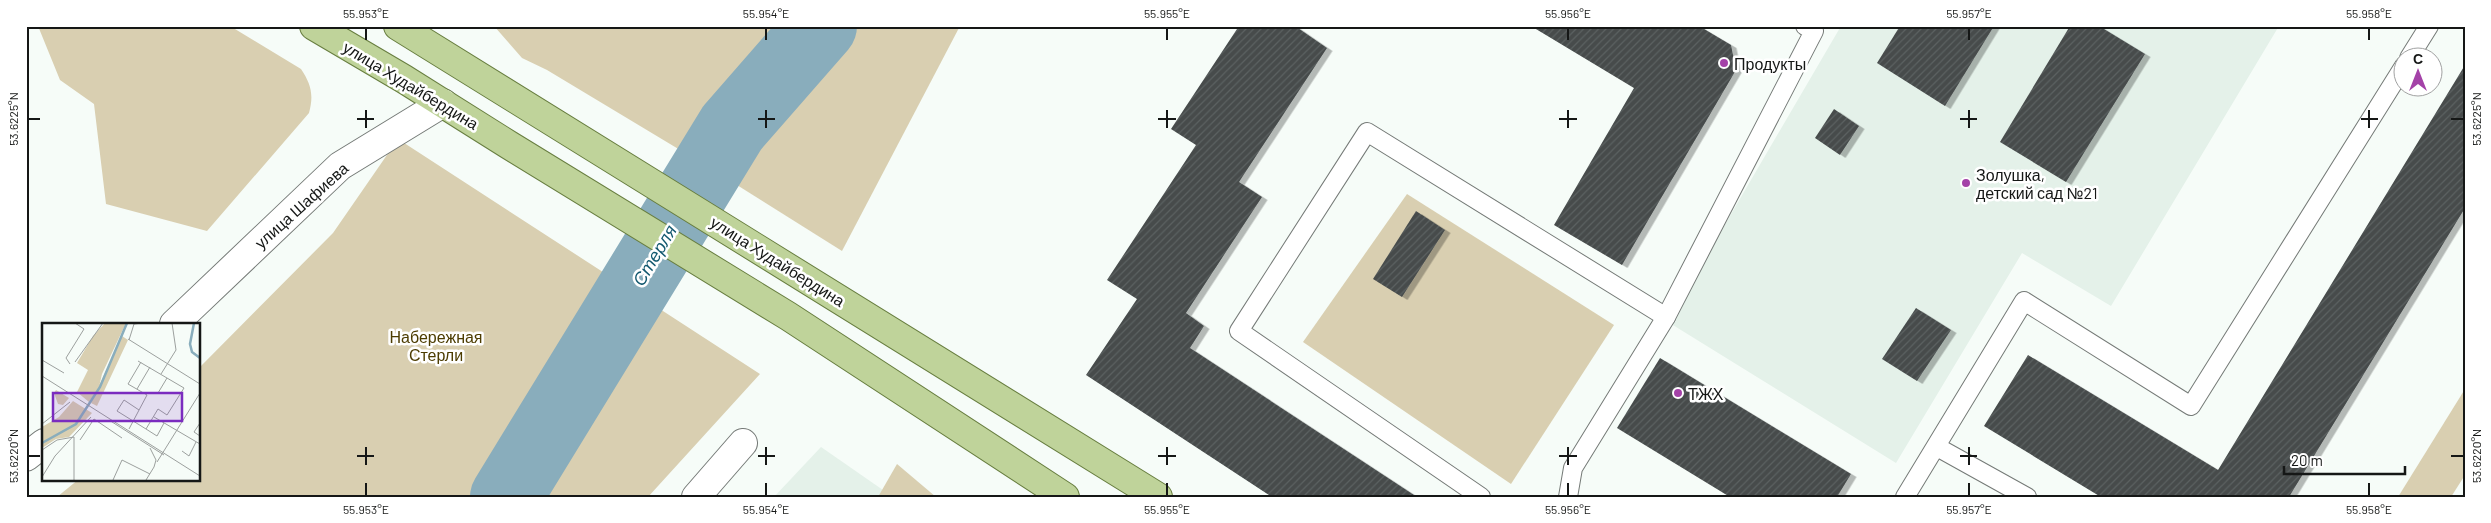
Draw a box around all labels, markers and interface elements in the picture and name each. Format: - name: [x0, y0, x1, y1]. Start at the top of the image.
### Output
- text: 55.953°E: [343, 6, 389, 20]
- text: 55.954°E: [743, 6, 789, 20]
- text: 55.955°E: [1144, 6, 1190, 20]
- text: 55.956°E: [1545, 6, 1591, 20]
- text: 55.957°E: [1946, 6, 1992, 20]
- text: 55.958°E: [2346, 6, 2392, 20]
- street label: улица Худайбердина: [340, 37, 482, 133]
- north arrow: [2394, 48, 2444, 98]
- text: С: [2413, 50, 2423, 67]
- place label: Продукты: [1734, 54, 1806, 73]
- marker: Продукты: [1718, 57, 1730, 69]
- text: 53.6225°N: [6, 92, 20, 146]
- text: 53.6225°N: [2469, 92, 2483, 146]
- street label: улица Шафиева: [250, 158, 352, 252]
- place label: Золушка, детский сад №21: [1976, 165, 2097, 202]
- marker: Золушка, детский сад №21: [1960, 177, 1972, 189]
- street label: улица Худайбердина: [707, 212, 849, 310]
- water label: Стерля: [627, 220, 681, 290]
- inset map: [42, 323, 200, 480]
- park label: Набережная Стерли: [389, 327, 483, 364]
- place label: ТЖХ: [1688, 384, 1724, 403]
- marker: ТЖХ: [1672, 387, 1684, 399]
- text: 53.6220°N: [6, 429, 20, 483]
- text: 53.6220°N: [2469, 429, 2483, 483]
- scale bar: [2284, 443, 2405, 475]
- text: 20 m: [2291, 451, 2323, 469]
- text: 55.953°E: [343, 502, 389, 516]
- text: 55.954°E: [743, 502, 789, 516]
- text: 55.955°E: [1144, 502, 1190, 516]
- text: 55.956°E: [1545, 502, 1591, 516]
- text: 55.957°E: [1946, 502, 1992, 516]
- text: 55.958°E: [2346, 502, 2392, 516]

